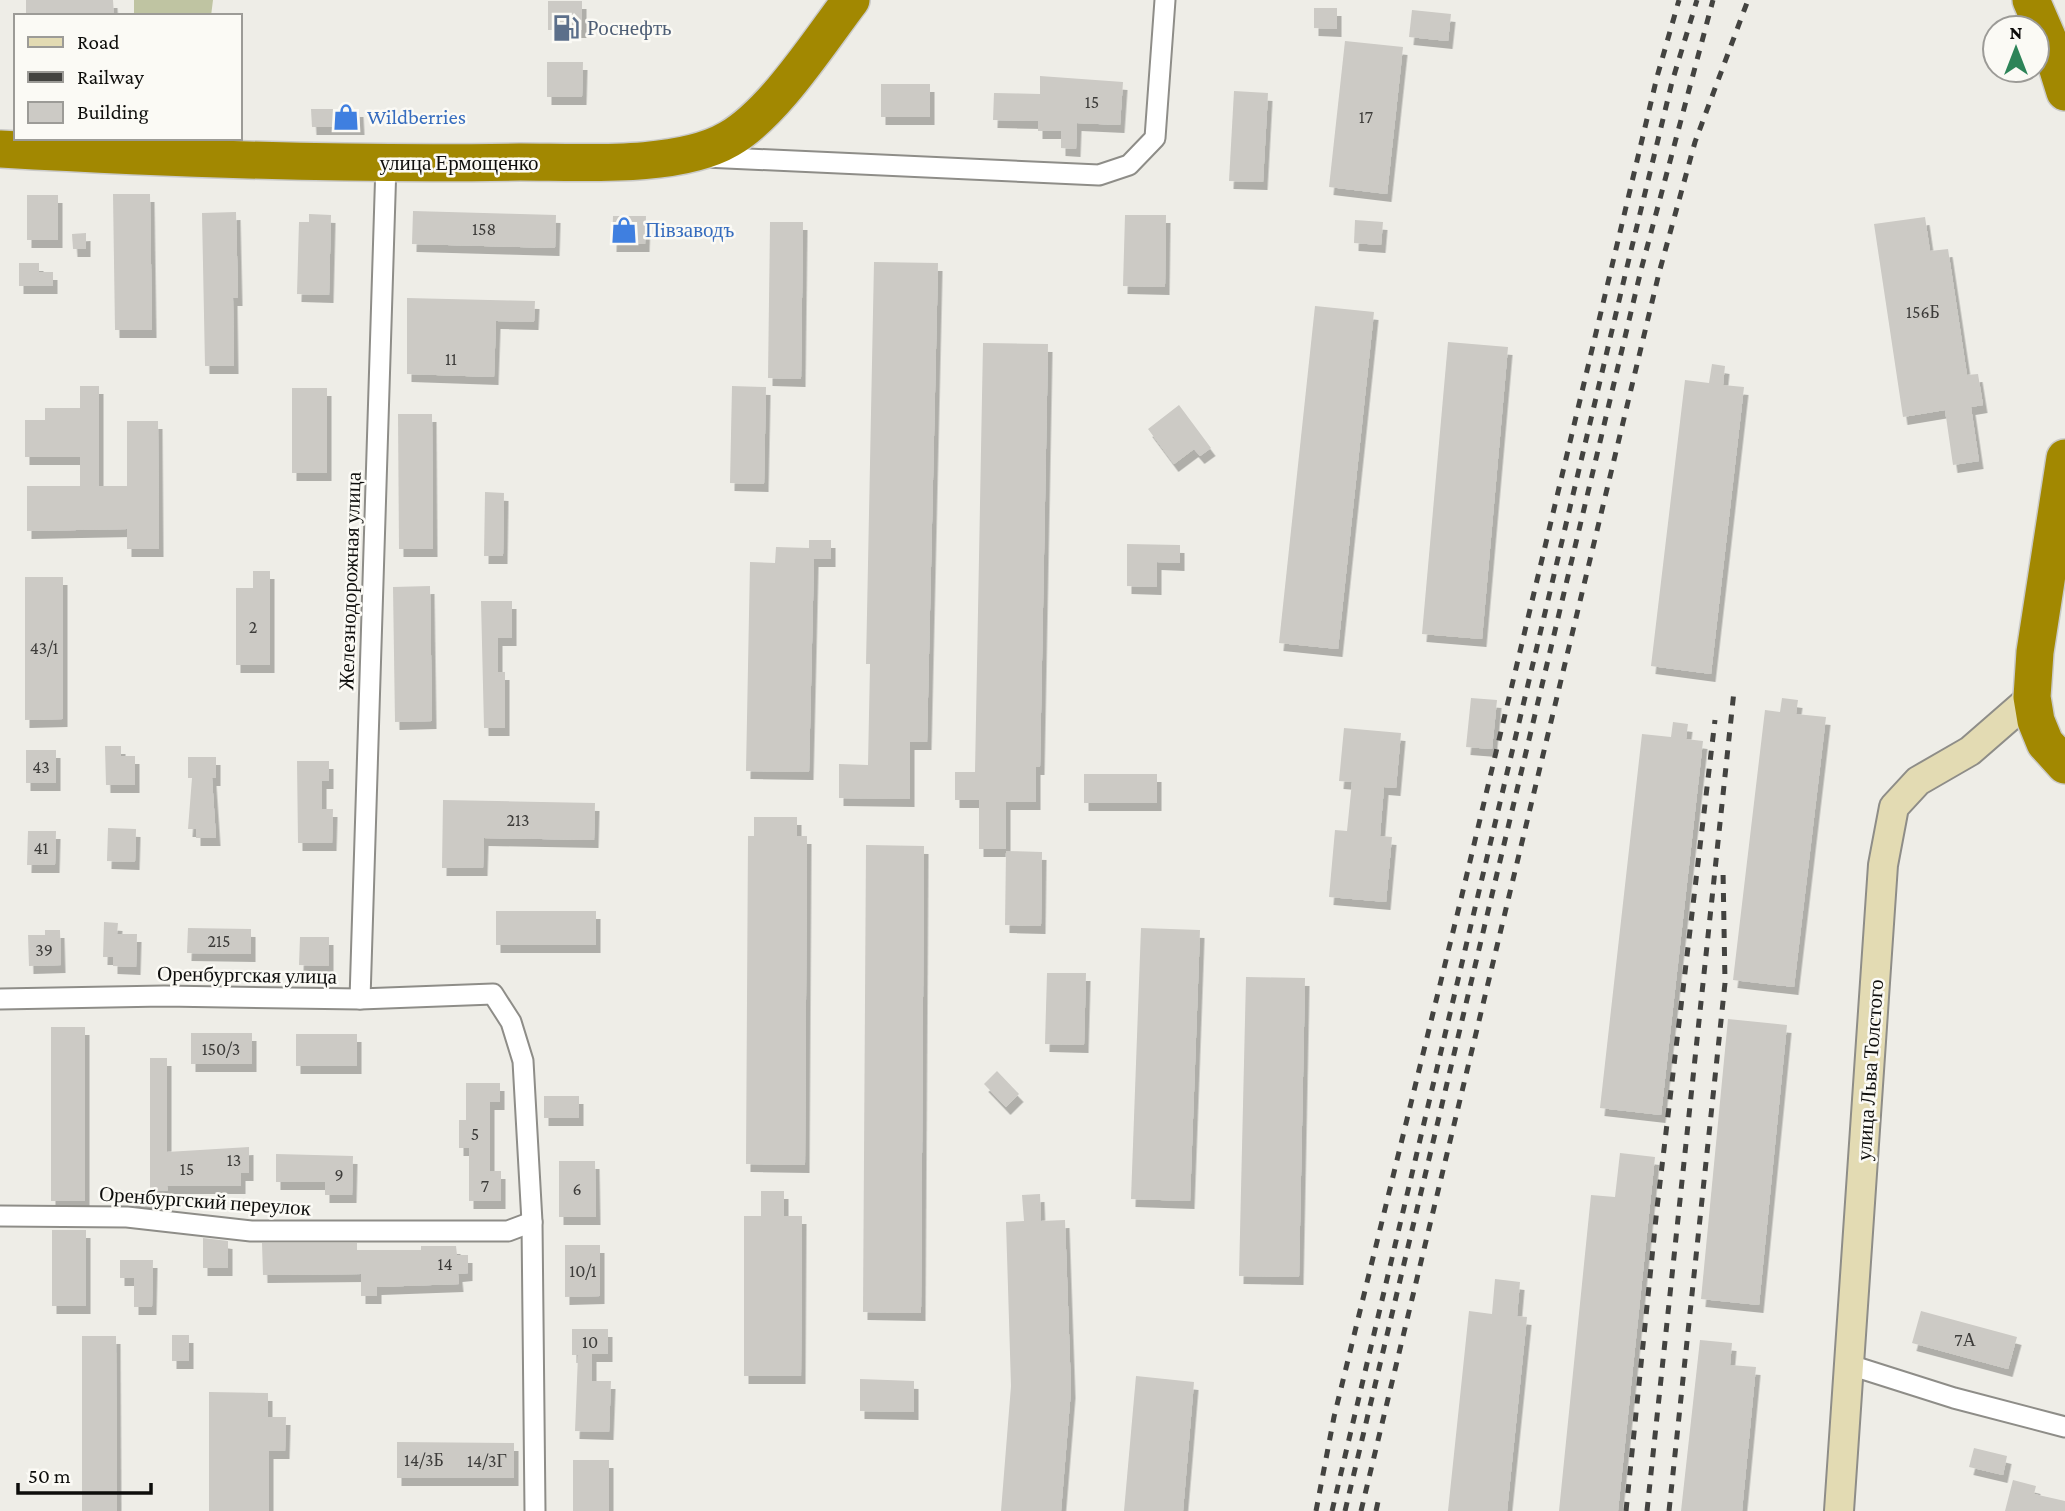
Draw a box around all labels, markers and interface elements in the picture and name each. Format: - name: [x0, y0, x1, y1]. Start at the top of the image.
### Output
- fuel station icon: Роснефть: [551, 13, 581, 43]
- legend: [14, 14, 242, 140]
- north arrow: [1981, 14, 2051, 84]
- place label: Роснефть: [587, 16, 672, 40]
- text: N: [2010, 22, 2023, 43]
- text: Road: [77, 30, 120, 54]
- text: Railway: [77, 65, 144, 89]
- house number: 15: [1085, 92, 1099, 112]
- text: Building: [77, 100, 149, 124]
- shop icon: Wildberries: [331, 102, 361, 132]
- place label: Wildberries: [367, 105, 466, 129]
- house number: 17: [1359, 107, 1373, 127]
- street label: улица Ермощенко: [380, 151, 538, 175]
- shop icon: Пiвзаводъ: [609, 215, 639, 245]
- place label: Пiвзаводъ: [645, 218, 735, 242]
- house number: 158: [472, 219, 496, 239]
- house number: 156Б: [1906, 302, 1940, 322]
- house number: 11: [445, 349, 457, 369]
- street label: Железнодорожная улица: [334, 471, 366, 691]
- house number: 2: [249, 617, 257, 637]
- house number: 43/1: [30, 638, 58, 658]
- house number: 43: [32, 757, 50, 777]
- house number: 213: [506, 810, 530, 830]
- house number: 41: [33, 838, 49, 858]
- house number: 215: [207, 931, 231, 951]
- house number: 39: [35, 940, 53, 960]
- street label: Оренбургская улица: [157, 961, 338, 989]
- street label: улица Льва Толстого: [1852, 978, 1888, 1162]
- house number: 150/3: [202, 1039, 240, 1059]
- house number: 5: [471, 1124, 479, 1144]
- house number: 13: [227, 1150, 241, 1170]
- house number: 15: [180, 1159, 194, 1179]
- house number: 9: [334, 1165, 344, 1185]
- house number: 7: [481, 1176, 489, 1196]
- house number: 6: [572, 1179, 582, 1199]
- street label: Оренбургский переулок: [98, 1182, 313, 1220]
- house number: 14: [437, 1254, 453, 1274]
- house number: 10/1: [569, 1261, 597, 1281]
- house number: 7А: [1954, 1330, 1976, 1350]
- house number: 10: [582, 1332, 598, 1352]
- house number: 14/3Б: [404, 1450, 444, 1470]
- house number: 14/3Г: [467, 1451, 507, 1471]
- scale bar: [18, 1452, 150, 1496]
- text: 50 m: [28, 1464, 71, 1488]

